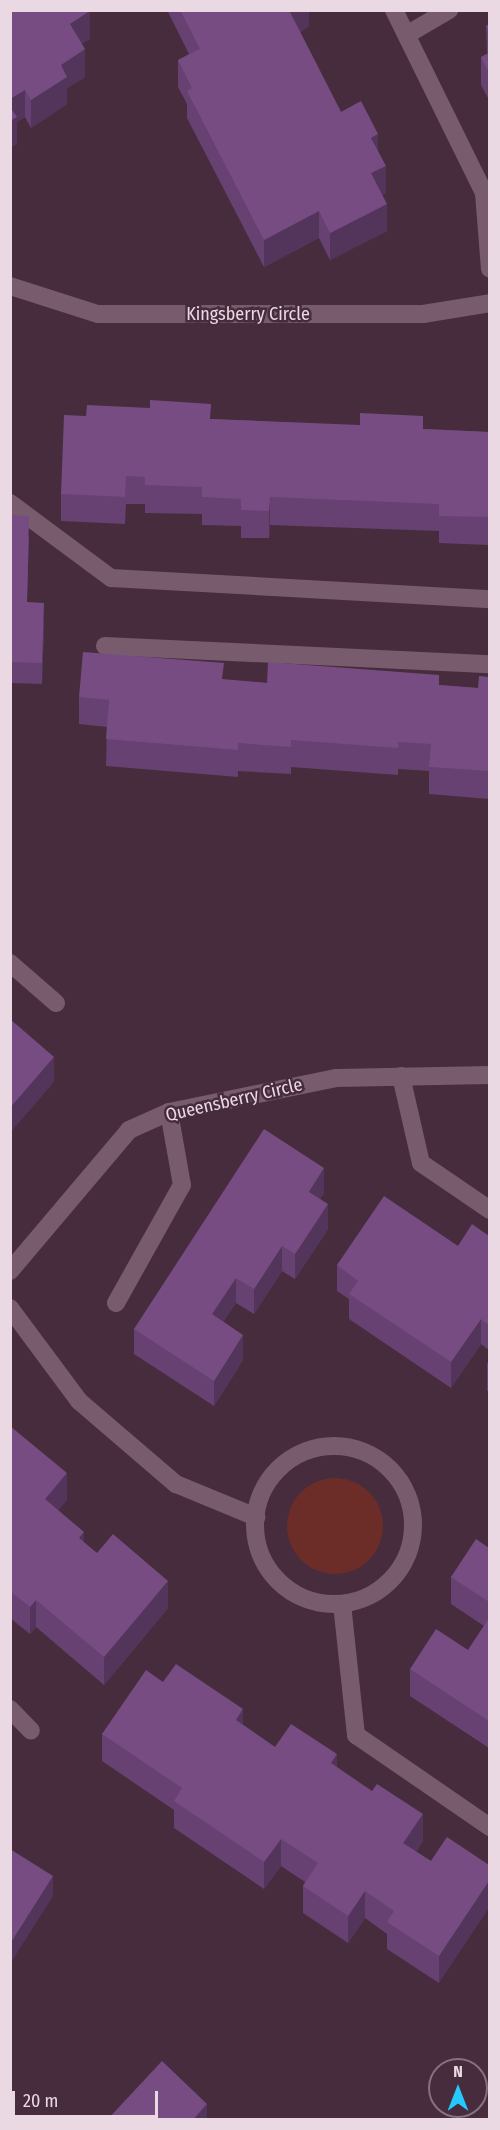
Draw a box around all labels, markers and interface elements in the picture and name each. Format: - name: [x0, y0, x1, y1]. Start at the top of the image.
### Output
- street label: Kingsberry Circle: [186, 303, 310, 325]
- street label: Queensberry Circle: [164, 1074, 304, 1126]
- north arrow: [428, 2058, 488, 2118]
- text: N: [453, 2062, 463, 2081]
- scale bar: [15, 2079, 160, 2117]
- text: 20 m: [23, 2090, 58, 2112]

